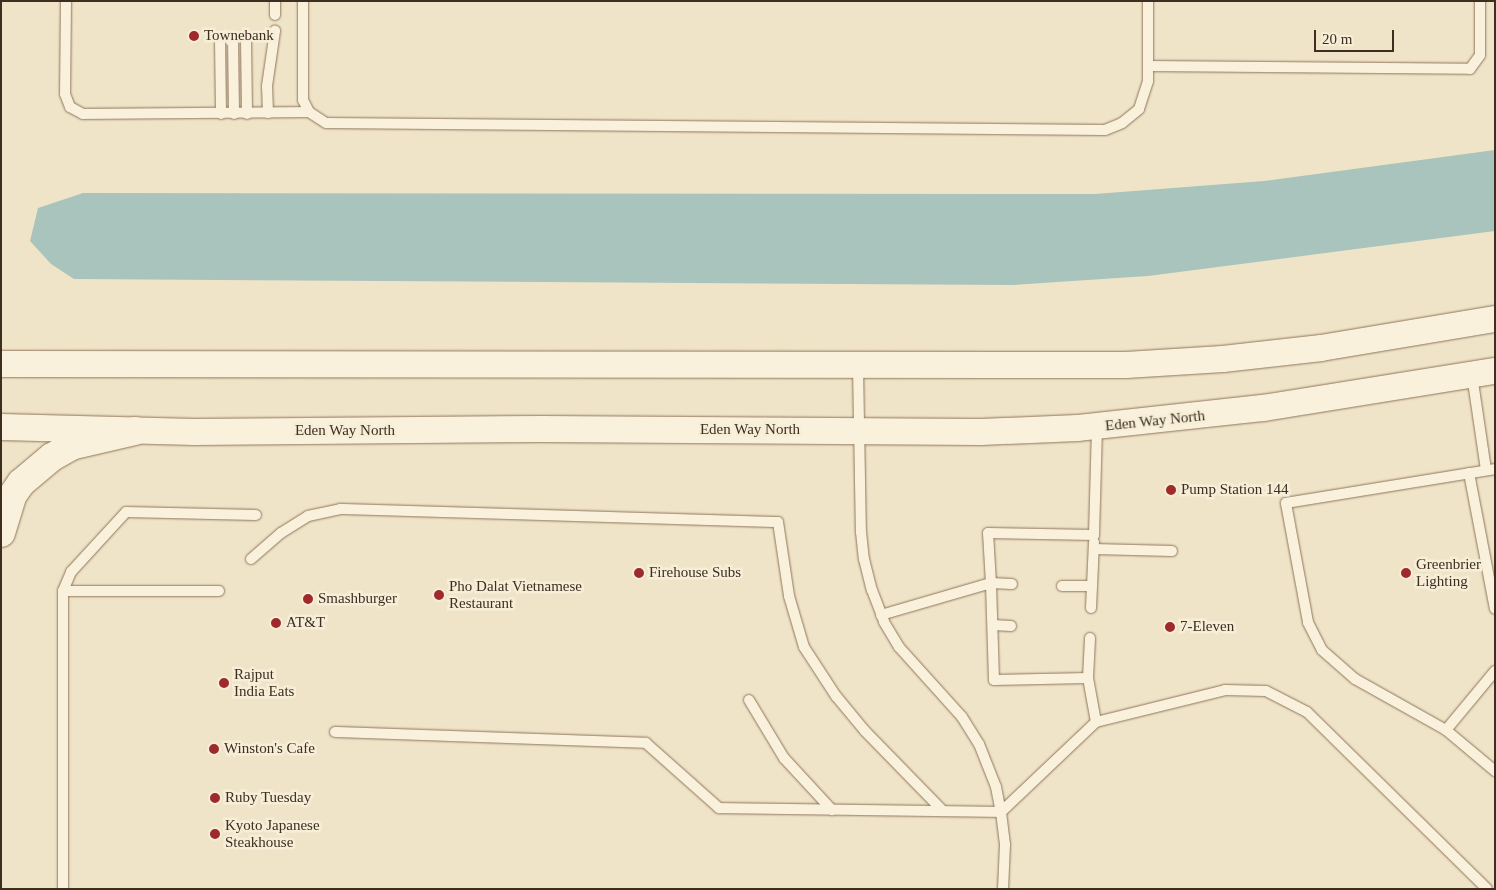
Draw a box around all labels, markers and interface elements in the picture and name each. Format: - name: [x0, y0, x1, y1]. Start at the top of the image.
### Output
- scale bar: [1316, 20, 1396, 52]
- place label: Townebank: [204, 27, 274, 45]
- marker: Townebank: [188, 30, 200, 42]
- text: 20 m: [1322, 31, 1352, 47]
- street label: Eden Way North: [1104, 407, 1206, 435]
- street label: Eden Way North: [700, 421, 800, 439]
- street label: Eden Way North: [295, 422, 395, 440]
- place label: Pump Station 144: [1181, 481, 1289, 499]
- marker: Pump Station 144: [1165, 484, 1177, 496]
- place label: Greenbrier Lighting: [1416, 555, 1481, 590]
- place label: Firehouse Subs: [649, 564, 741, 582]
- marker: Firehouse Subs: [633, 567, 645, 579]
- marker: Greenbrier Lighting: [1400, 567, 1412, 579]
- place label: Pho Dalat Vietnamese Restaurant: [449, 577, 582, 612]
- marker: Pho Dalat Vietnamese Restaurant: [433, 589, 445, 601]
- place label: Smashburger: [318, 590, 397, 608]
- marker: Smashburger: [302, 593, 314, 605]
- place label: AT&T: [286, 614, 325, 632]
- marker: AT&T: [270, 617, 282, 629]
- place label: 7-Eleven: [1180, 618, 1234, 636]
- marker: 7-Eleven: [1164, 621, 1176, 633]
- place label: Rajput India Eats: [234, 665, 294, 700]
- marker: Rajput India Eats: [218, 677, 230, 689]
- place label: Winston's Cafe: [224, 740, 315, 758]
- marker: Winston's Cafe: [208, 743, 220, 755]
- place label: Ruby Tuesday: [225, 789, 312, 807]
- marker: Ruby Tuesday: [209, 792, 221, 804]
- place label: Kyoto Japanese Steakhouse: [225, 816, 320, 851]
- marker: Kyoto Japanese Steakhouse: [209, 828, 221, 840]

